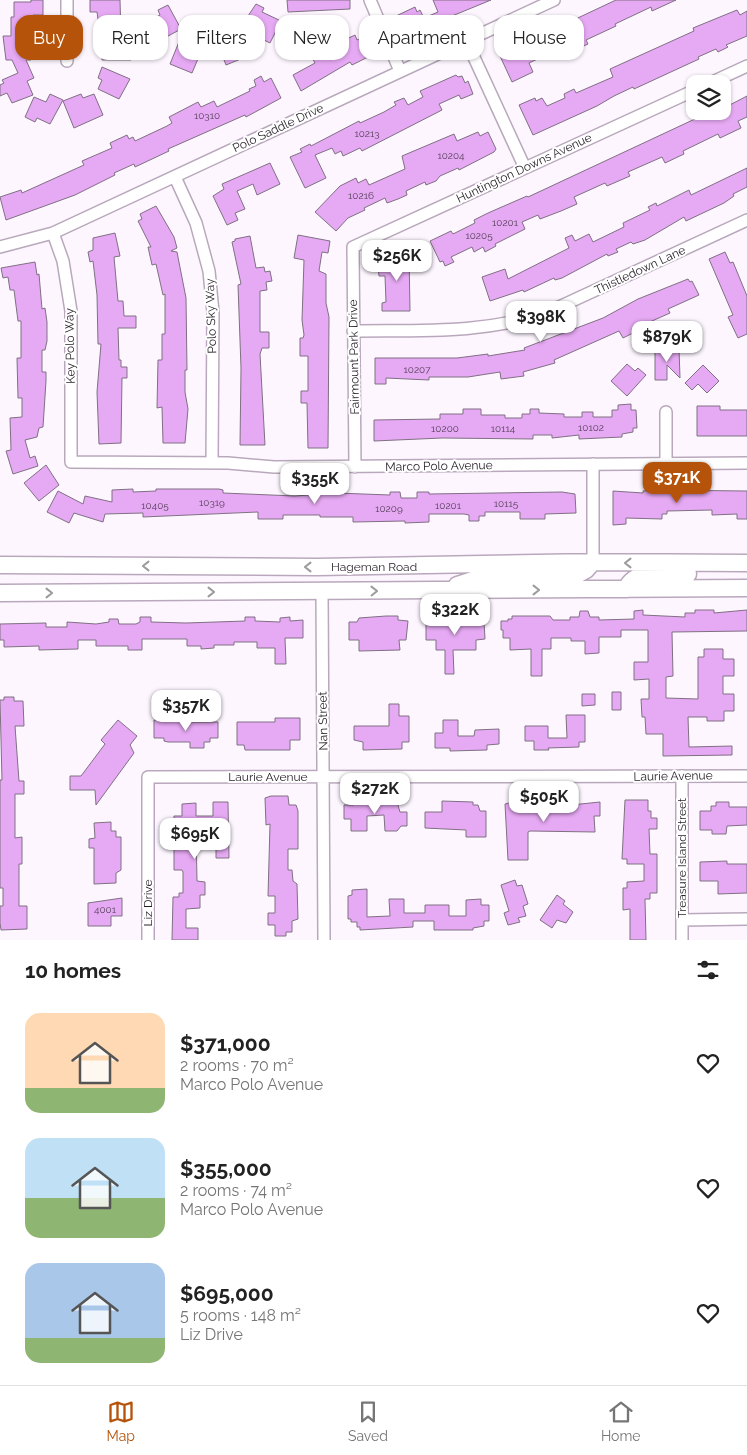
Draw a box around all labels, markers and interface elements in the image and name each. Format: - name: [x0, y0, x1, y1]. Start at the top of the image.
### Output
- chip: Buy: [15, 15, 83, 60]
- chip: Rent: [93, 15, 168, 60]
- chip: Filters: [178, 15, 265, 60]
- chip: New: [275, 15, 349, 60]
- chip: Apartment: [359, 15, 484, 60]
- chip: House: [494, 15, 584, 60]
- map controls: [686, 75, 731, 120]
- button: layers: [686, 75, 731, 120]
- street label: Polo Saddle Drive: [230, 101, 326, 155]
- house number: 10310: [194, 110, 220, 121]
- house number: 10213: [354, 128, 380, 139]
- street label: Huntington Downs Avenue: [454, 130, 594, 206]
- house number: 10204: [437, 150, 465, 161]
- house number: 10216: [348, 190, 374, 201]
- house number: 10201: [492, 217, 519, 228]
- house number: 10205: [465, 230, 493, 241]
- pin: $256K: [362, 240, 432, 282]
- street label: Thistledown Lane: [592, 243, 688, 297]
- text: $256K: [373, 246, 421, 265]
- street label: Polo Sky Way: [203, 278, 219, 354]
- street label: Fairmount Park Drive: [346, 299, 362, 415]
- pin: $398K: [506, 300, 576, 343]
- text: $398K: [517, 307, 565, 326]
- street label: Key Polo Way: [62, 308, 78, 384]
- pin: $879K: [632, 320, 702, 363]
- text: $879K: [643, 327, 691, 346]
- house number: 10207: [403, 364, 431, 375]
- house number: 10102: [578, 422, 604, 433]
- house number: 10200: [431, 423, 459, 434]
- house number: 10114: [491, 423, 516, 434]
- street label: Marco Polo Avenue: [385, 458, 493, 474]
- pin: $355K: [280, 462, 350, 505]
- pin: $371K: [642, 462, 712, 504]
- text: $371K: [654, 468, 700, 487]
- text: $355K: [291, 469, 339, 488]
- house number: 10319: [199, 497, 225, 508]
- house number: 10115: [494, 498, 519, 509]
- house number: 10405: [141, 500, 169, 511]
- house number: 10201: [435, 500, 462, 511]
- house number: 10209: [375, 503, 403, 514]
- one-way arrow: [624, 558, 632, 568]
- street label: Hageman Road: [331, 560, 417, 574]
- one-way arrow: [142, 561, 150, 571]
- one-way arrow: [304, 562, 312, 572]
- one-way arrow: [532, 585, 540, 595]
- one-way arrow: [370, 586, 378, 596]
- one-way arrow: [208, 587, 215, 597]
- one-way arrow: [45, 588, 53, 598]
- pin: $322K: [420, 594, 490, 636]
- text: $322K: [431, 600, 479, 619]
- pin: $357K: [151, 690, 221, 732]
- street label: Nan Street: [315, 691, 331, 751]
- text: $357K: [162, 696, 210, 715]
- street label: Laurie Avenue: [633, 768, 713, 784]
- street label: Laurie Avenue: [228, 770, 308, 784]
- pin: $272K: [340, 772, 410, 815]
- text: $272K: [351, 779, 399, 798]
- pin: $505K: [509, 780, 579, 823]
- text: $505K: [520, 787, 568, 806]
- street label: Treasure Island Street: [675, 798, 689, 918]
- pin: $695K: [160, 818, 230, 860]
- text: $695K: [171, 824, 219, 843]
- street label: Liz Drive: [141, 879, 155, 927]
- house number: 4001: [94, 904, 117, 915]
- icon: filters: [694, 956, 722, 984]
- text: 10 homes: [25, 958, 121, 983]
- text: $371,000: [180, 1031, 271, 1056]
- icon: home: [65, 1033, 125, 1093]
- icon: heart: [694, 1049, 722, 1077]
- text: 2 rooms · 70 m²: [180, 1056, 294, 1075]
- text: Marco Polo Avenue: [180, 1075, 323, 1094]
- text: $355,000: [180, 1156, 272, 1181]
- icon: home: [65, 1158, 125, 1218]
- icon: heart: [694, 1174, 722, 1202]
- text: 2 rooms · 74 m²: [180, 1181, 292, 1200]
- text: Marco Polo Avenue: [180, 1200, 323, 1219]
- text: $695,000: [180, 1281, 274, 1306]
- icon: home: [65, 1283, 125, 1343]
- icon: heart: [694, 1299, 722, 1327]
- text: 5 rooms · 148 m²: [180, 1306, 301, 1325]
- text: Liz Drive: [180, 1325, 243, 1344]
- tab: Map: [106, 1398, 135, 1444]
- tab: Saved: [348, 1398, 388, 1444]
- tab: Home: [601, 1398, 641, 1444]

